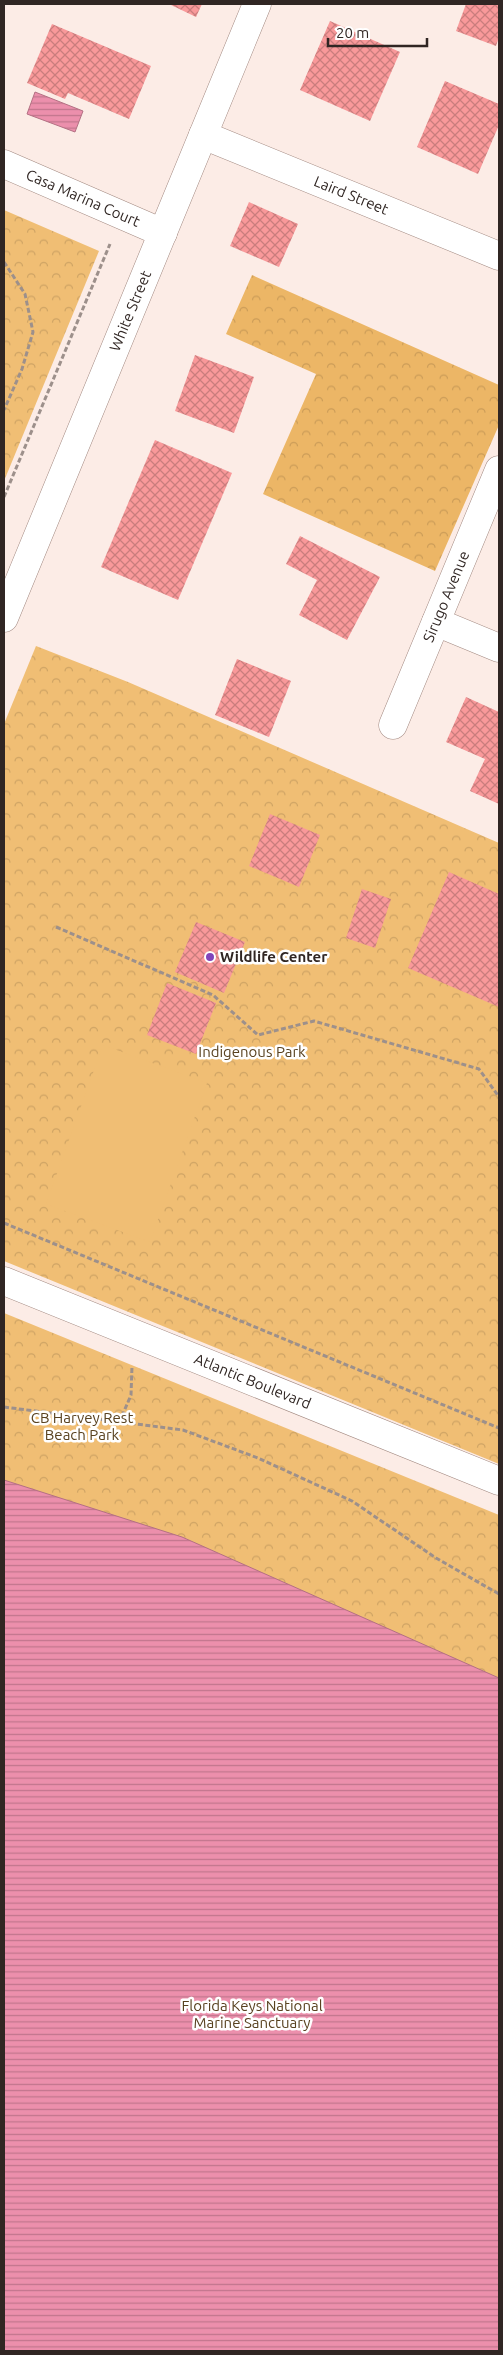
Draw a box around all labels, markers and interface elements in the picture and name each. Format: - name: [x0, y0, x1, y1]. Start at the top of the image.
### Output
- scale bar: [328, 15, 427, 47]
- text: 20 m: [336, 24, 369, 41]
- street label: Casa Marina Court: [23, 166, 143, 230]
- street label: Laird Street: [312, 172, 391, 218]
- street label: White Street: [106, 268, 154, 354]
- street label: Sirugo Avenue: [419, 548, 472, 645]
- place label: Wildlife Center: [220, 948, 328, 965]
- marker: Wildlife Center: [204, 951, 216, 963]
- park label: Indigenous Park: [198, 1043, 306, 1060]
- street label: Atlantic Boulevard: [192, 1350, 314, 1412]
- park label: CB Harvey Rest Beach Park: [31, 1409, 133, 1443]
- park label: Florida Keys National Marine Sanctuary: [181, 1997, 323, 2031]

